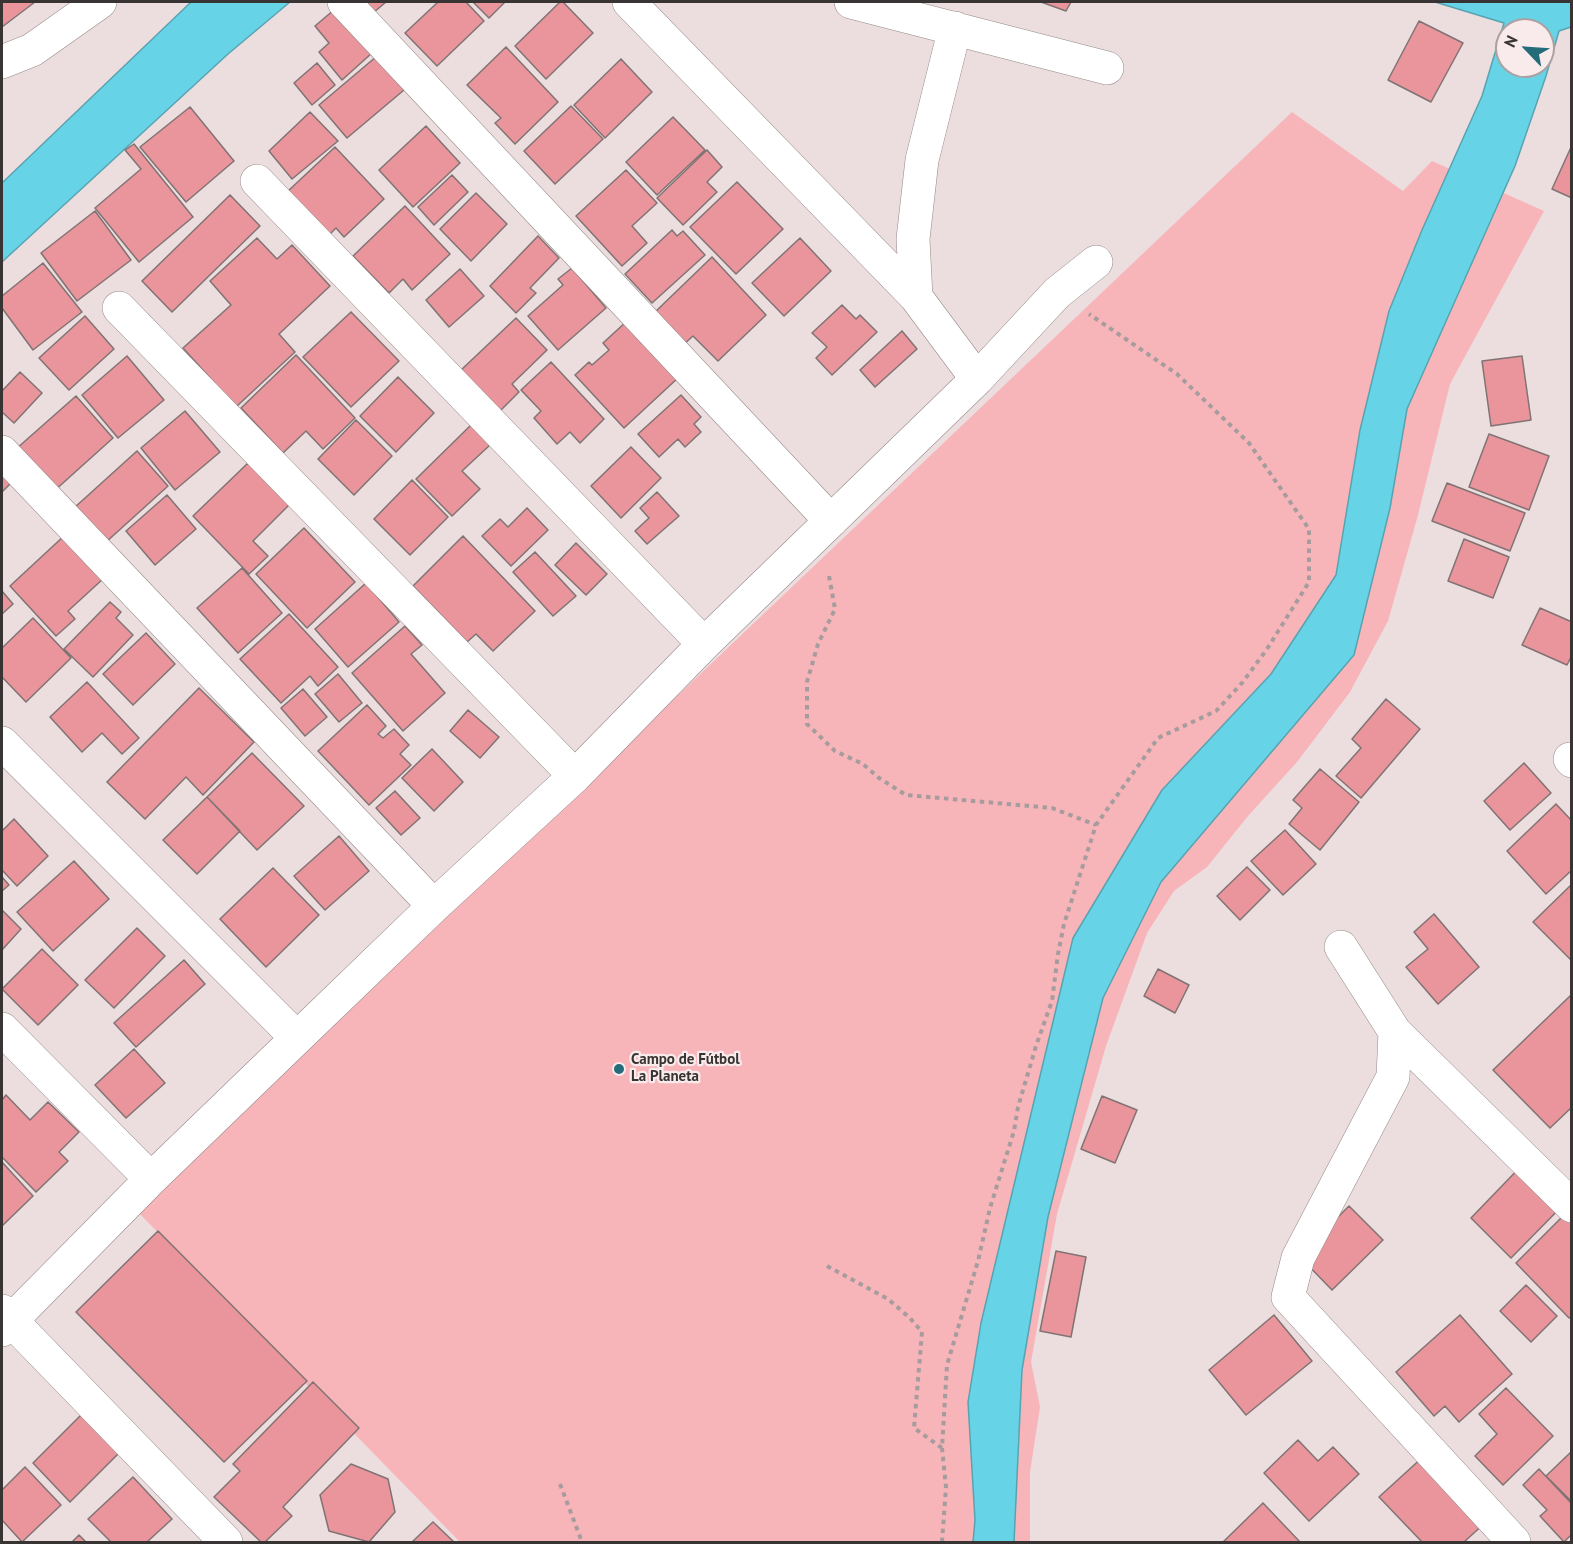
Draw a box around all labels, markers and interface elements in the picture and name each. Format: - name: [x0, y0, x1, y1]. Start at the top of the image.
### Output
- north arrow: [1495, 18, 1555, 78]
- text: N: [1499, 32, 1522, 50]
- place label: Campo de Fútbol La Planeta: [631, 1051, 740, 1086]
- marker: Campo de Fútbol La Planeta: [612, 1062, 626, 1076]

